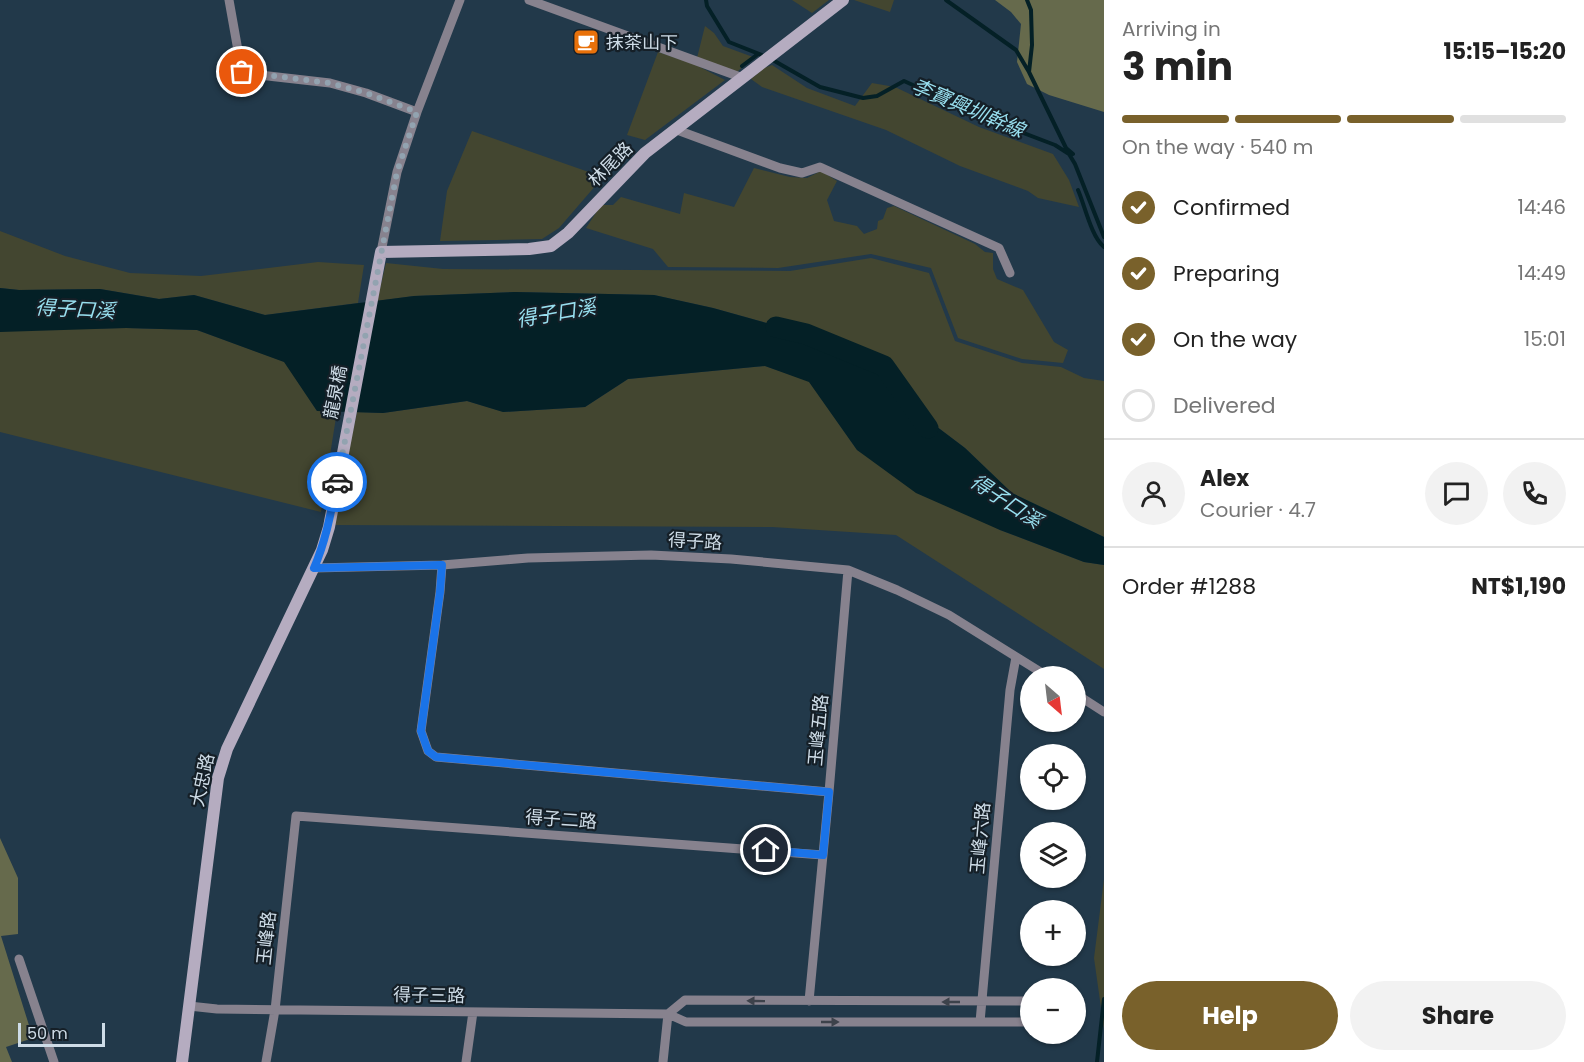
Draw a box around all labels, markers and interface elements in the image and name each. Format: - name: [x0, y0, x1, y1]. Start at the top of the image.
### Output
- text: Arriving in: [1122, 15, 1221, 43]
- cafe icon: 抹茶山下: [571, 27, 601, 57]
- place label: 抹茶山下: [606, 30, 678, 55]
- text: 15:15–15:20: [1444, 36, 1566, 67]
- text: 3 min: [1122, 39, 1233, 94]
- pin: [216, 46, 267, 97]
- icon: bag: [225, 55, 258, 88]
- water label: 李寶興圳幹線: [907, 72, 1031, 145]
- text: On the way · 540 m: [1122, 133, 1313, 161]
- street label: 林尾路: [582, 136, 638, 192]
- icon: check: [1122, 191, 1155, 224]
- text: Confirmed: [1173, 192, 1290, 223]
- text: 14:46: [1517, 193, 1566, 221]
- icon: check: [1122, 257, 1155, 290]
- text: Preparing: [1173, 258, 1280, 289]
- text: 14:49: [1518, 259, 1566, 287]
- water label: 得子口溪: [514, 292, 601, 334]
- water label: 得子口溪: [34, 293, 119, 325]
- icon: check: [1122, 323, 1155, 356]
- text: On the way: [1173, 324, 1297, 355]
- text: 15:01: [1524, 325, 1566, 353]
- street label: 龍泉橋: [318, 363, 352, 421]
- text: Delivered: [1173, 390, 1276, 421]
- courier: [307, 452, 367, 512]
- button: person: [1122, 462, 1185, 525]
- button: chat: [1425, 462, 1488, 525]
- button: phone: [1503, 462, 1566, 525]
- text: Alex: [1200, 463, 1249, 494]
- icon: car: [321, 466, 354, 499]
- water label: 得子口溪: [965, 467, 1050, 536]
- text: Courier · 4.7: [1200, 496, 1316, 524]
- street label: 得子路: [667, 527, 723, 555]
- text: Order #1288: [1122, 571, 1256, 602]
- text: NT$1,190: [1471, 571, 1566, 602]
- north arrow: [1020, 666, 1086, 732]
- map controls: [1020, 666, 1086, 1044]
- street label: 玉峰五路: [802, 693, 834, 767]
- button: locate: [1020, 744, 1086, 810]
- street label: 大忠路: [184, 751, 220, 809]
- street label: 玉峰六路: [964, 801, 996, 875]
- street label: 得子二路: [524, 804, 598, 834]
- button: layers: [1020, 822, 1086, 888]
- pin: [740, 824, 791, 875]
- icon: home: [749, 833, 782, 866]
- button: +: [1020, 900, 1086, 966]
- street label: 玉峰路: [251, 910, 281, 966]
- button: −: [1020, 978, 1086, 1044]
- button: Help: [1122, 981, 1338, 1050]
- button: Share: [1350, 981, 1566, 1050]
- street label: 得子三路: [393, 982, 465, 1008]
- one-way arrow: [747, 996, 766, 1005]
- one-way arrow: [942, 997, 961, 1007]
- one-way arrow: [820, 1017, 839, 1027]
- scale bar: [18, 1020, 105, 1048]
- text: 50 m: [27, 1022, 68, 1045]

